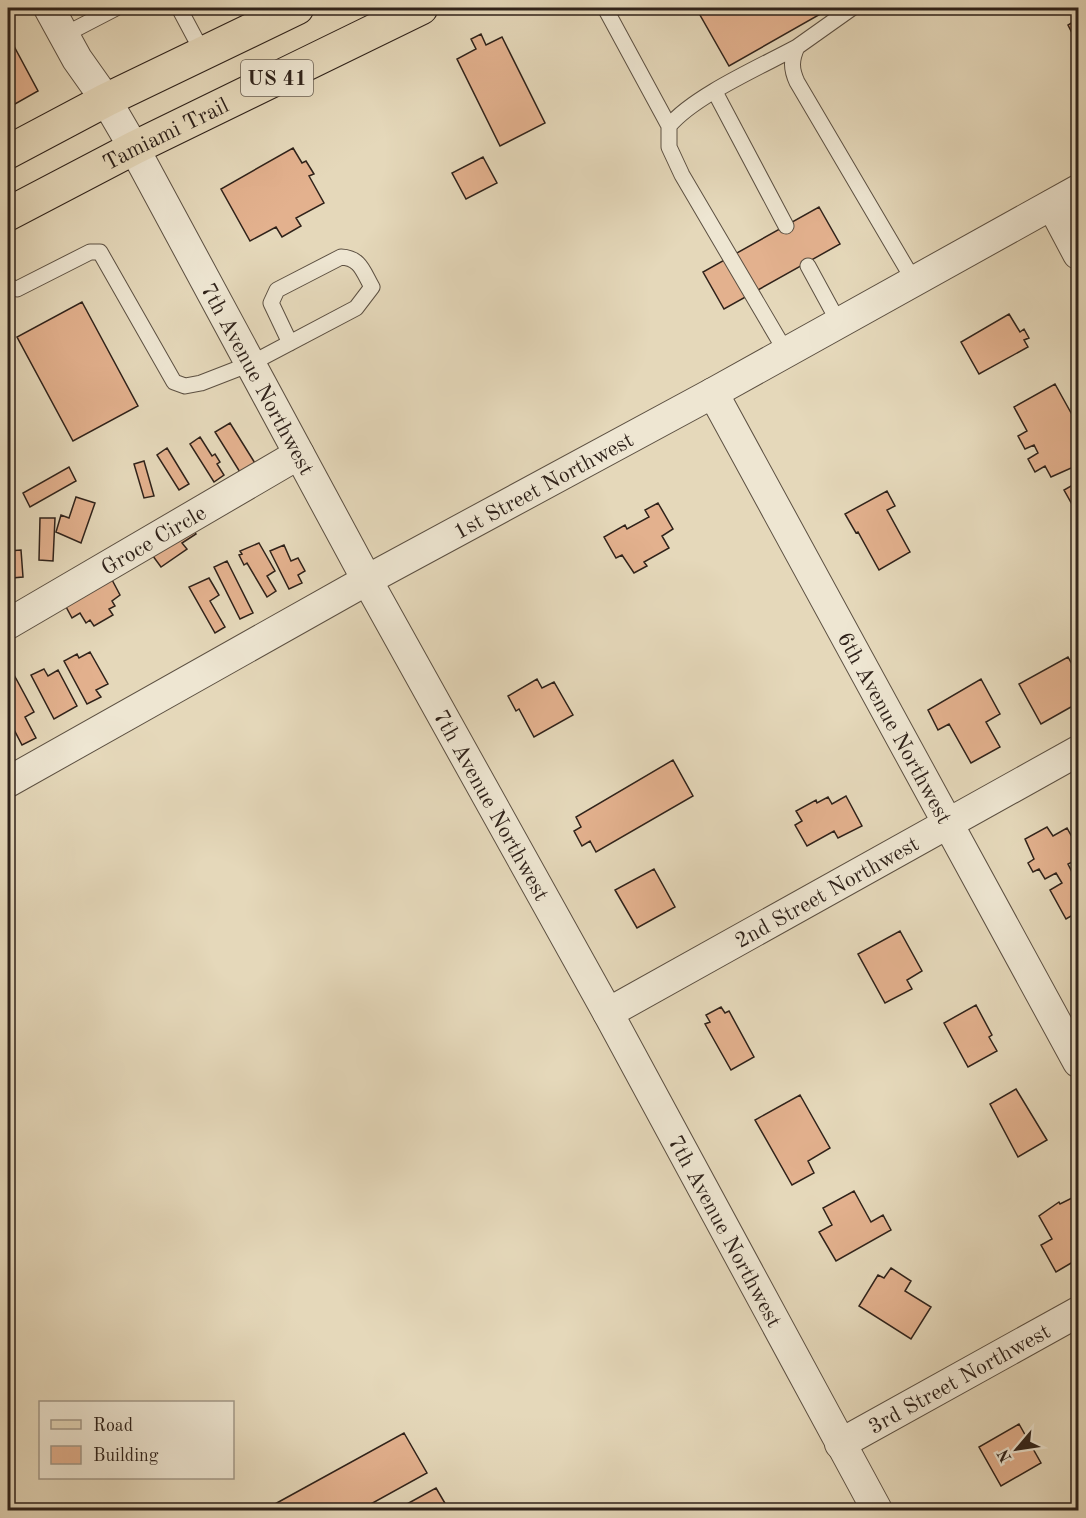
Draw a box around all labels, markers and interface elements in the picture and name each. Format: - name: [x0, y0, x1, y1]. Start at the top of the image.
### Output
- road number: US 41: [241, 60, 313, 96]
- street label: Tamiami Trail: [100, 95, 232, 175]
- street label: 7th Avenue Northwest: [196, 280, 317, 479]
- street label: 1st Street Northwest: [450, 429, 637, 544]
- street label: Groce Circle: [98, 502, 210, 580]
- street label: 6th Avenue Northwest: [833, 629, 955, 828]
- street label: 7th Avenue Northwest: [429, 707, 552, 905]
- street label: 2nd Street Northwest: [732, 833, 923, 953]
- street label: 7th Avenue Northwest: [663, 1132, 785, 1331]
- street label: 3rd Street Northwest: [865, 1321, 1054, 1439]
- legend: [39, 1401, 234, 1479]
- text: Road: [93, 1417, 133, 1435]
- north arrow: [987, 1419, 1047, 1479]
- text: N: [995, 1445, 1016, 1465]
- text: Building: [93, 1447, 159, 1465]

